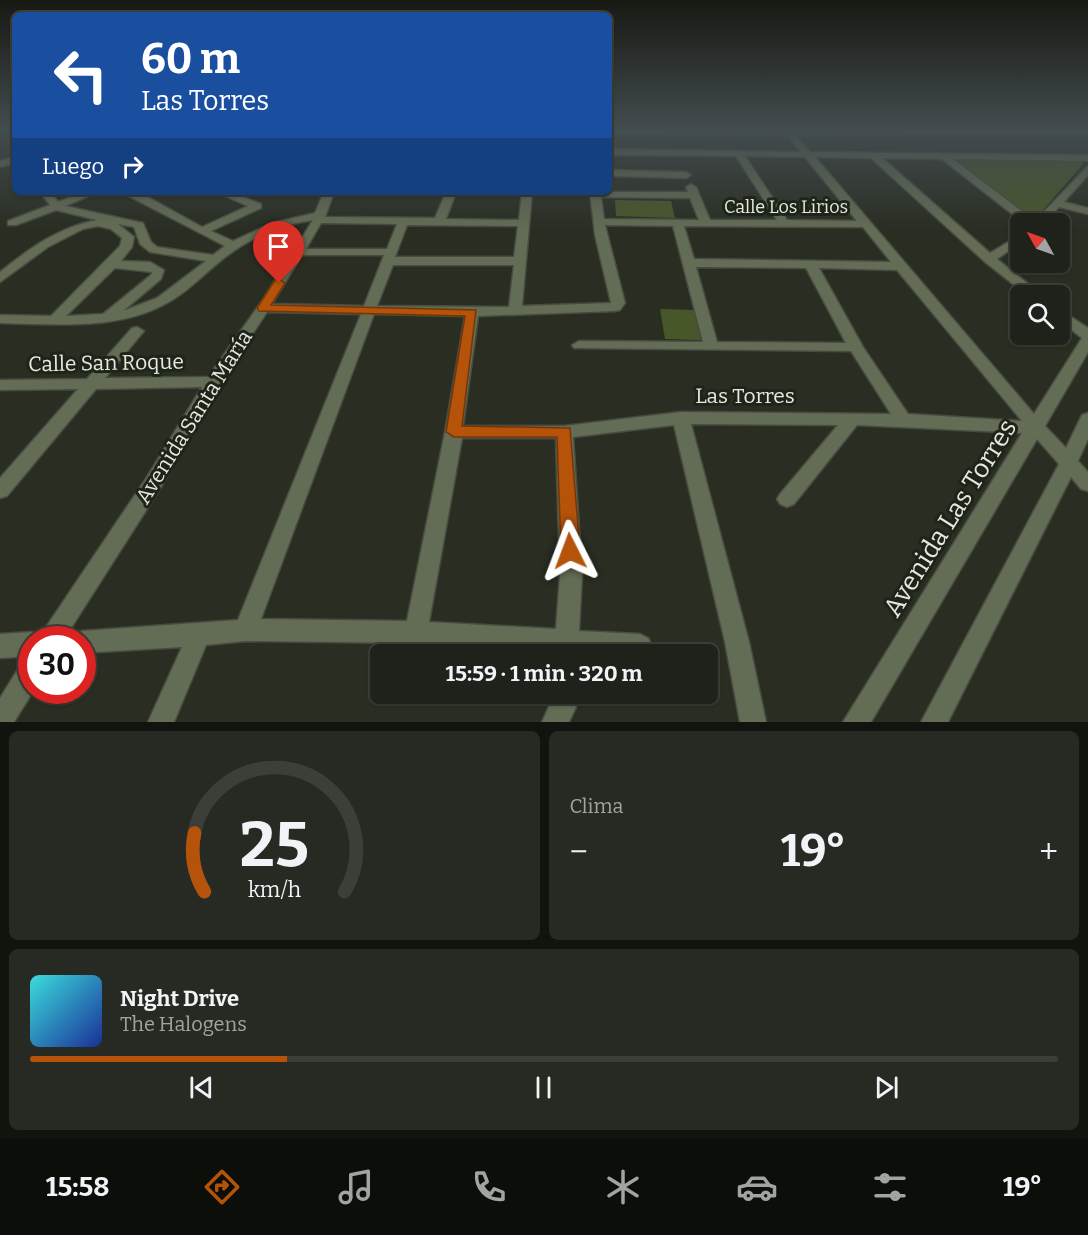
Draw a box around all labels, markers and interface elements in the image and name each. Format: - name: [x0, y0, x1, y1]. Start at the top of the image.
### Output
- text: 60 m: [141, 34, 240, 84]
- icon: left: [42, 36, 120, 114]
- text: Las Torres: [141, 85, 269, 117]
- icon: right: [116, 150, 149, 183]
- text: Luego: [42, 153, 104, 180]
- street label: Calle Los Lirios: [724, 196, 848, 218]
- north arrow: [1010, 213, 1070, 273]
- map controls: [1010, 213, 1070, 345]
- pin: [253, 221, 304, 283]
- icon: arrive: [262, 230, 295, 263]
- button: search: [1010, 285, 1070, 345]
- street label: Avenida Santa María: [130, 325, 258, 509]
- street label: Calle San Roque: [28, 349, 184, 377]
- street label: Las Torres: [695, 383, 795, 409]
- street label: Avenida Las Torres: [877, 414, 1023, 622]
- position arrow: [538, 519, 602, 583]
- speed limit sign: 30: [18, 626, 96, 704]
- text: 15:59 · 1 min · 320 m: [445, 660, 643, 687]
- text: Clima: [570, 794, 624, 818]
- text: 25: [240, 808, 309, 883]
- text: 19°: [781, 824, 846, 878]
- text: −: [570, 832, 588, 872]
- text: +: [1039, 832, 1058, 872]
- text: km/h: [248, 878, 301, 904]
- text: Night Drive: [120, 985, 239, 1012]
- text: The Halogens: [120, 1012, 247, 1036]
- icon: previous: [185, 1071, 218, 1104]
- icon: pause: [527, 1071, 560, 1104]
- icon: next: [870, 1071, 903, 1104]
- icon: directions: [201, 1166, 243, 1208]
- icon: music: [335, 1166, 377, 1208]
- icon: phone: [468, 1166, 510, 1208]
- icon: climate: [602, 1166, 644, 1208]
- icon: car: [736, 1166, 778, 1208]
- icon: filters: [869, 1166, 911, 1208]
- text: 15:58: [46, 1171, 110, 1203]
- text: 19°: [1003, 1171, 1042, 1203]

